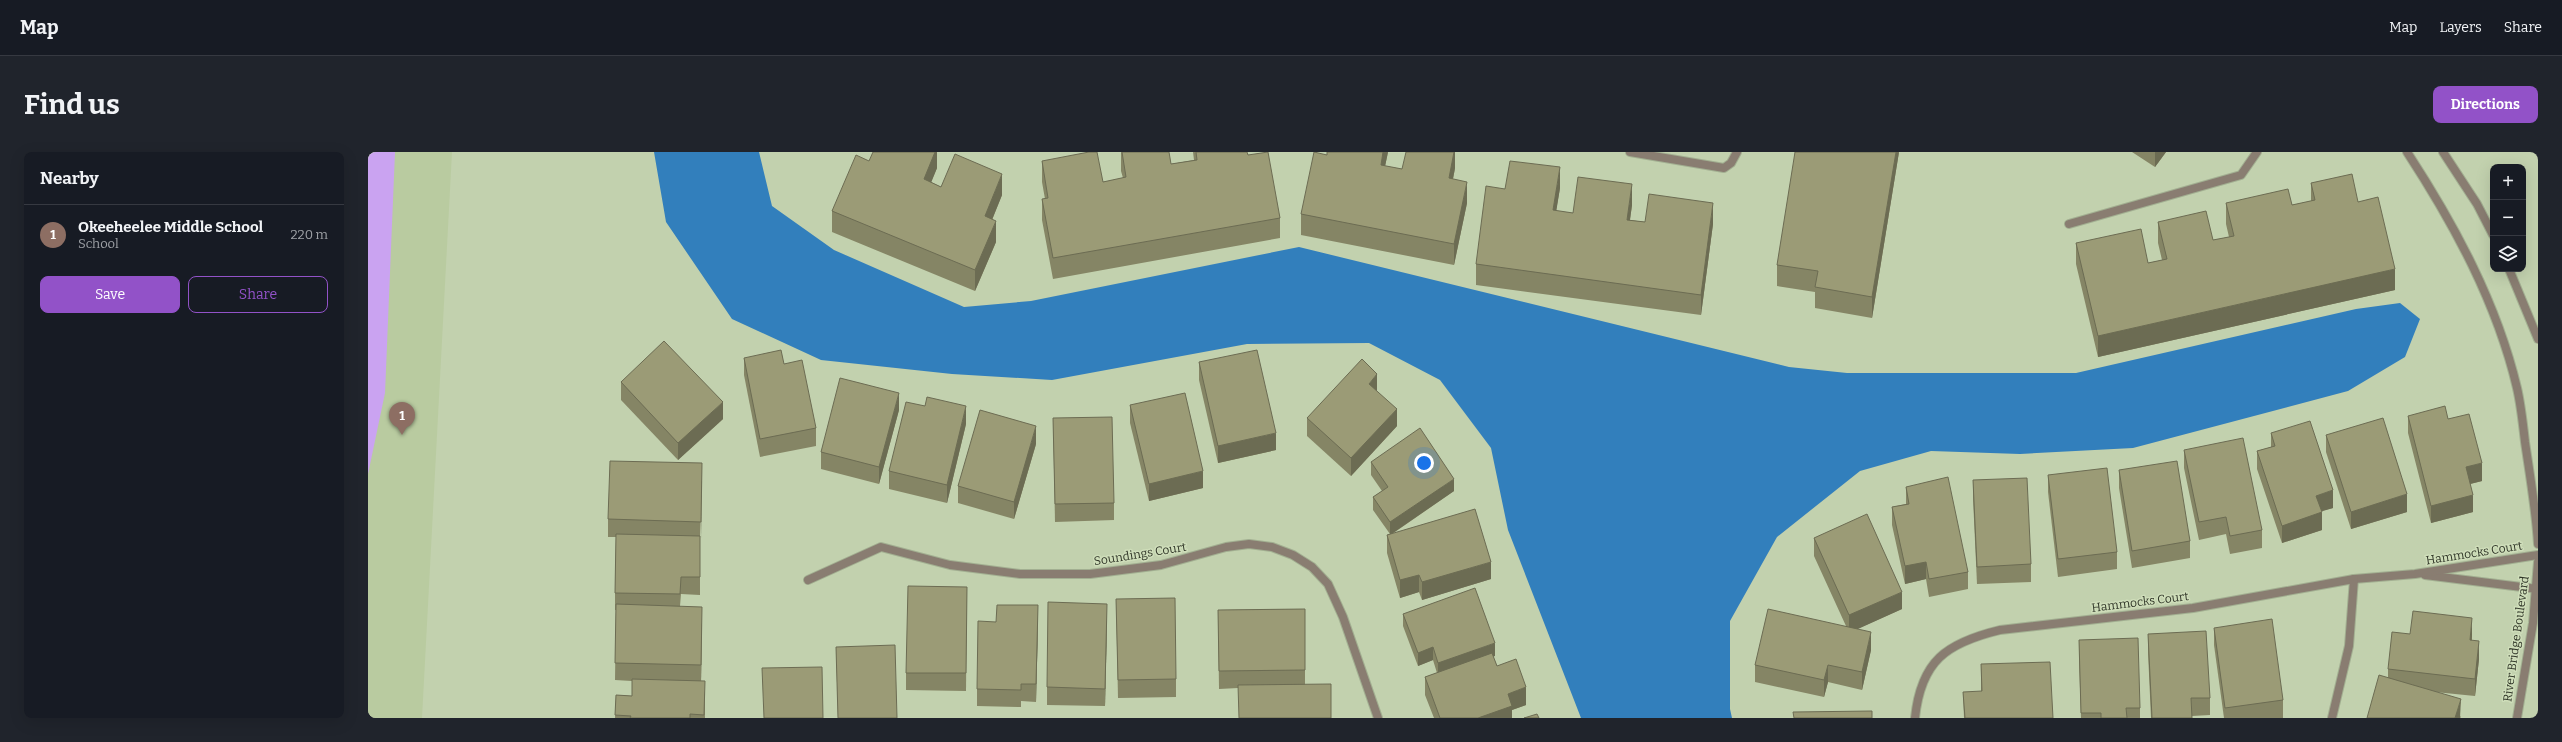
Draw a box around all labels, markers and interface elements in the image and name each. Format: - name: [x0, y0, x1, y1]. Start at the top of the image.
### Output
- text: Map: [20, 16, 59, 39]
- text: Map: [2389, 19, 2417, 36]
- text: Layers: [2439, 19, 2482, 36]
- text: Share: [2504, 19, 2542, 36]
- button: Directions: [2433, 86, 2538, 123]
- text: Find us: [24, 88, 120, 121]
- map controls: [2490, 164, 2526, 272]
- button: +: [2490, 164, 2526, 200]
- text: Nearby: [40, 168, 99, 189]
- button: −: [2490, 200, 2526, 236]
- text: Okeeheelee Middle School: [78, 218, 263, 236]
- text: 1: [50, 227, 56, 242]
- text: 220 m: [291, 227, 328, 242]
- text: School: [78, 236, 119, 251]
- button: layers: [2490, 236, 2526, 272]
- button: Save: [40, 276, 180, 313]
- button: Share: [188, 276, 328, 313]
- pin: 1: [389, 402, 415, 435]
- your location: [1414, 453, 1434, 473]
- street label: Hammocks Court: [2425, 538, 2524, 568]
- street label: Soundings Court: [1093, 540, 1188, 568]
- street label: River Bridge Boulevard: [2500, 575, 2532, 703]
- street label: Hammocks Court: [2091, 589, 2190, 615]

